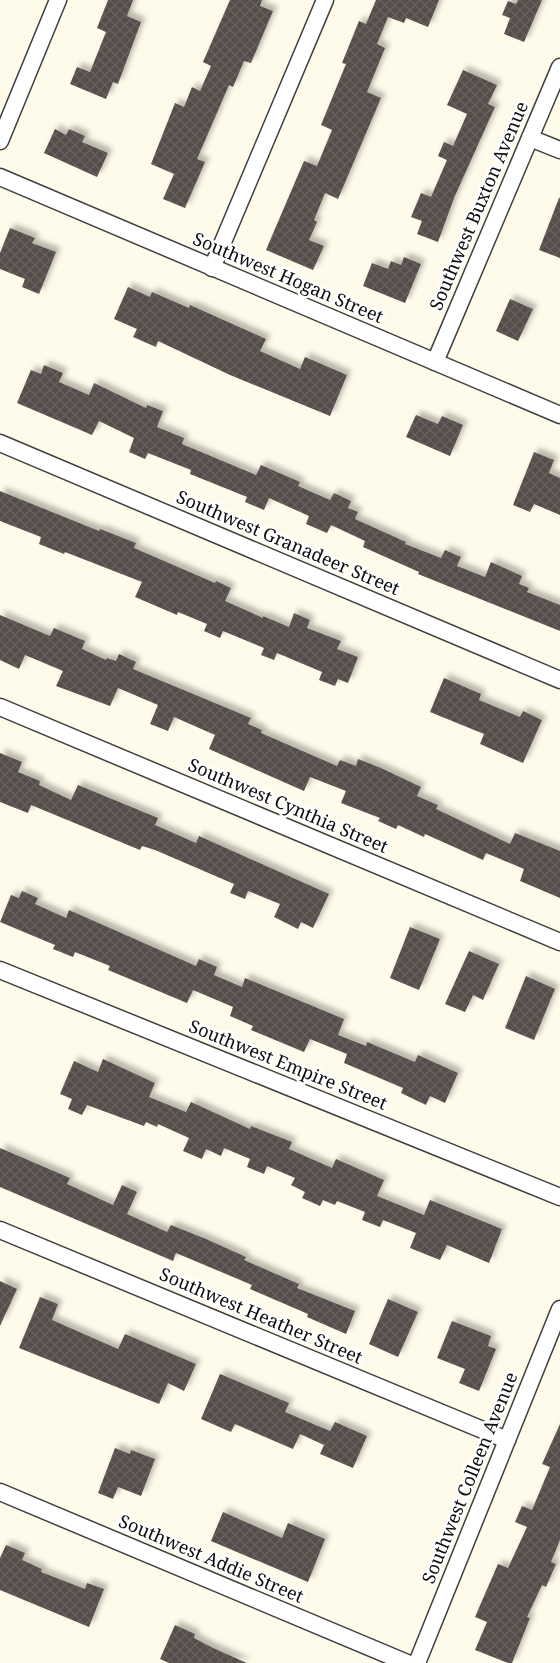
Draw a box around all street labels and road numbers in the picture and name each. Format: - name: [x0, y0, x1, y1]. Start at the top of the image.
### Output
- street label: Southwest Buxton Avenue: [423, 98, 533, 314]
- street label: Southwest Hogan Street: [190, 226, 387, 328]
- street label: Southwest Granadeer Street: [173, 484, 404, 600]
- street label: Southwest Cynthia Street: [185, 752, 392, 858]
- street label: Southwest Empire Street: [186, 1013, 391, 1115]
- street label: Southwest Heather Street: [156, 1261, 367, 1369]
- street label: Southwest Colleen Avenue: [416, 1368, 523, 1587]
- street label: Southwest Addie Street: [115, 1508, 307, 1608]

